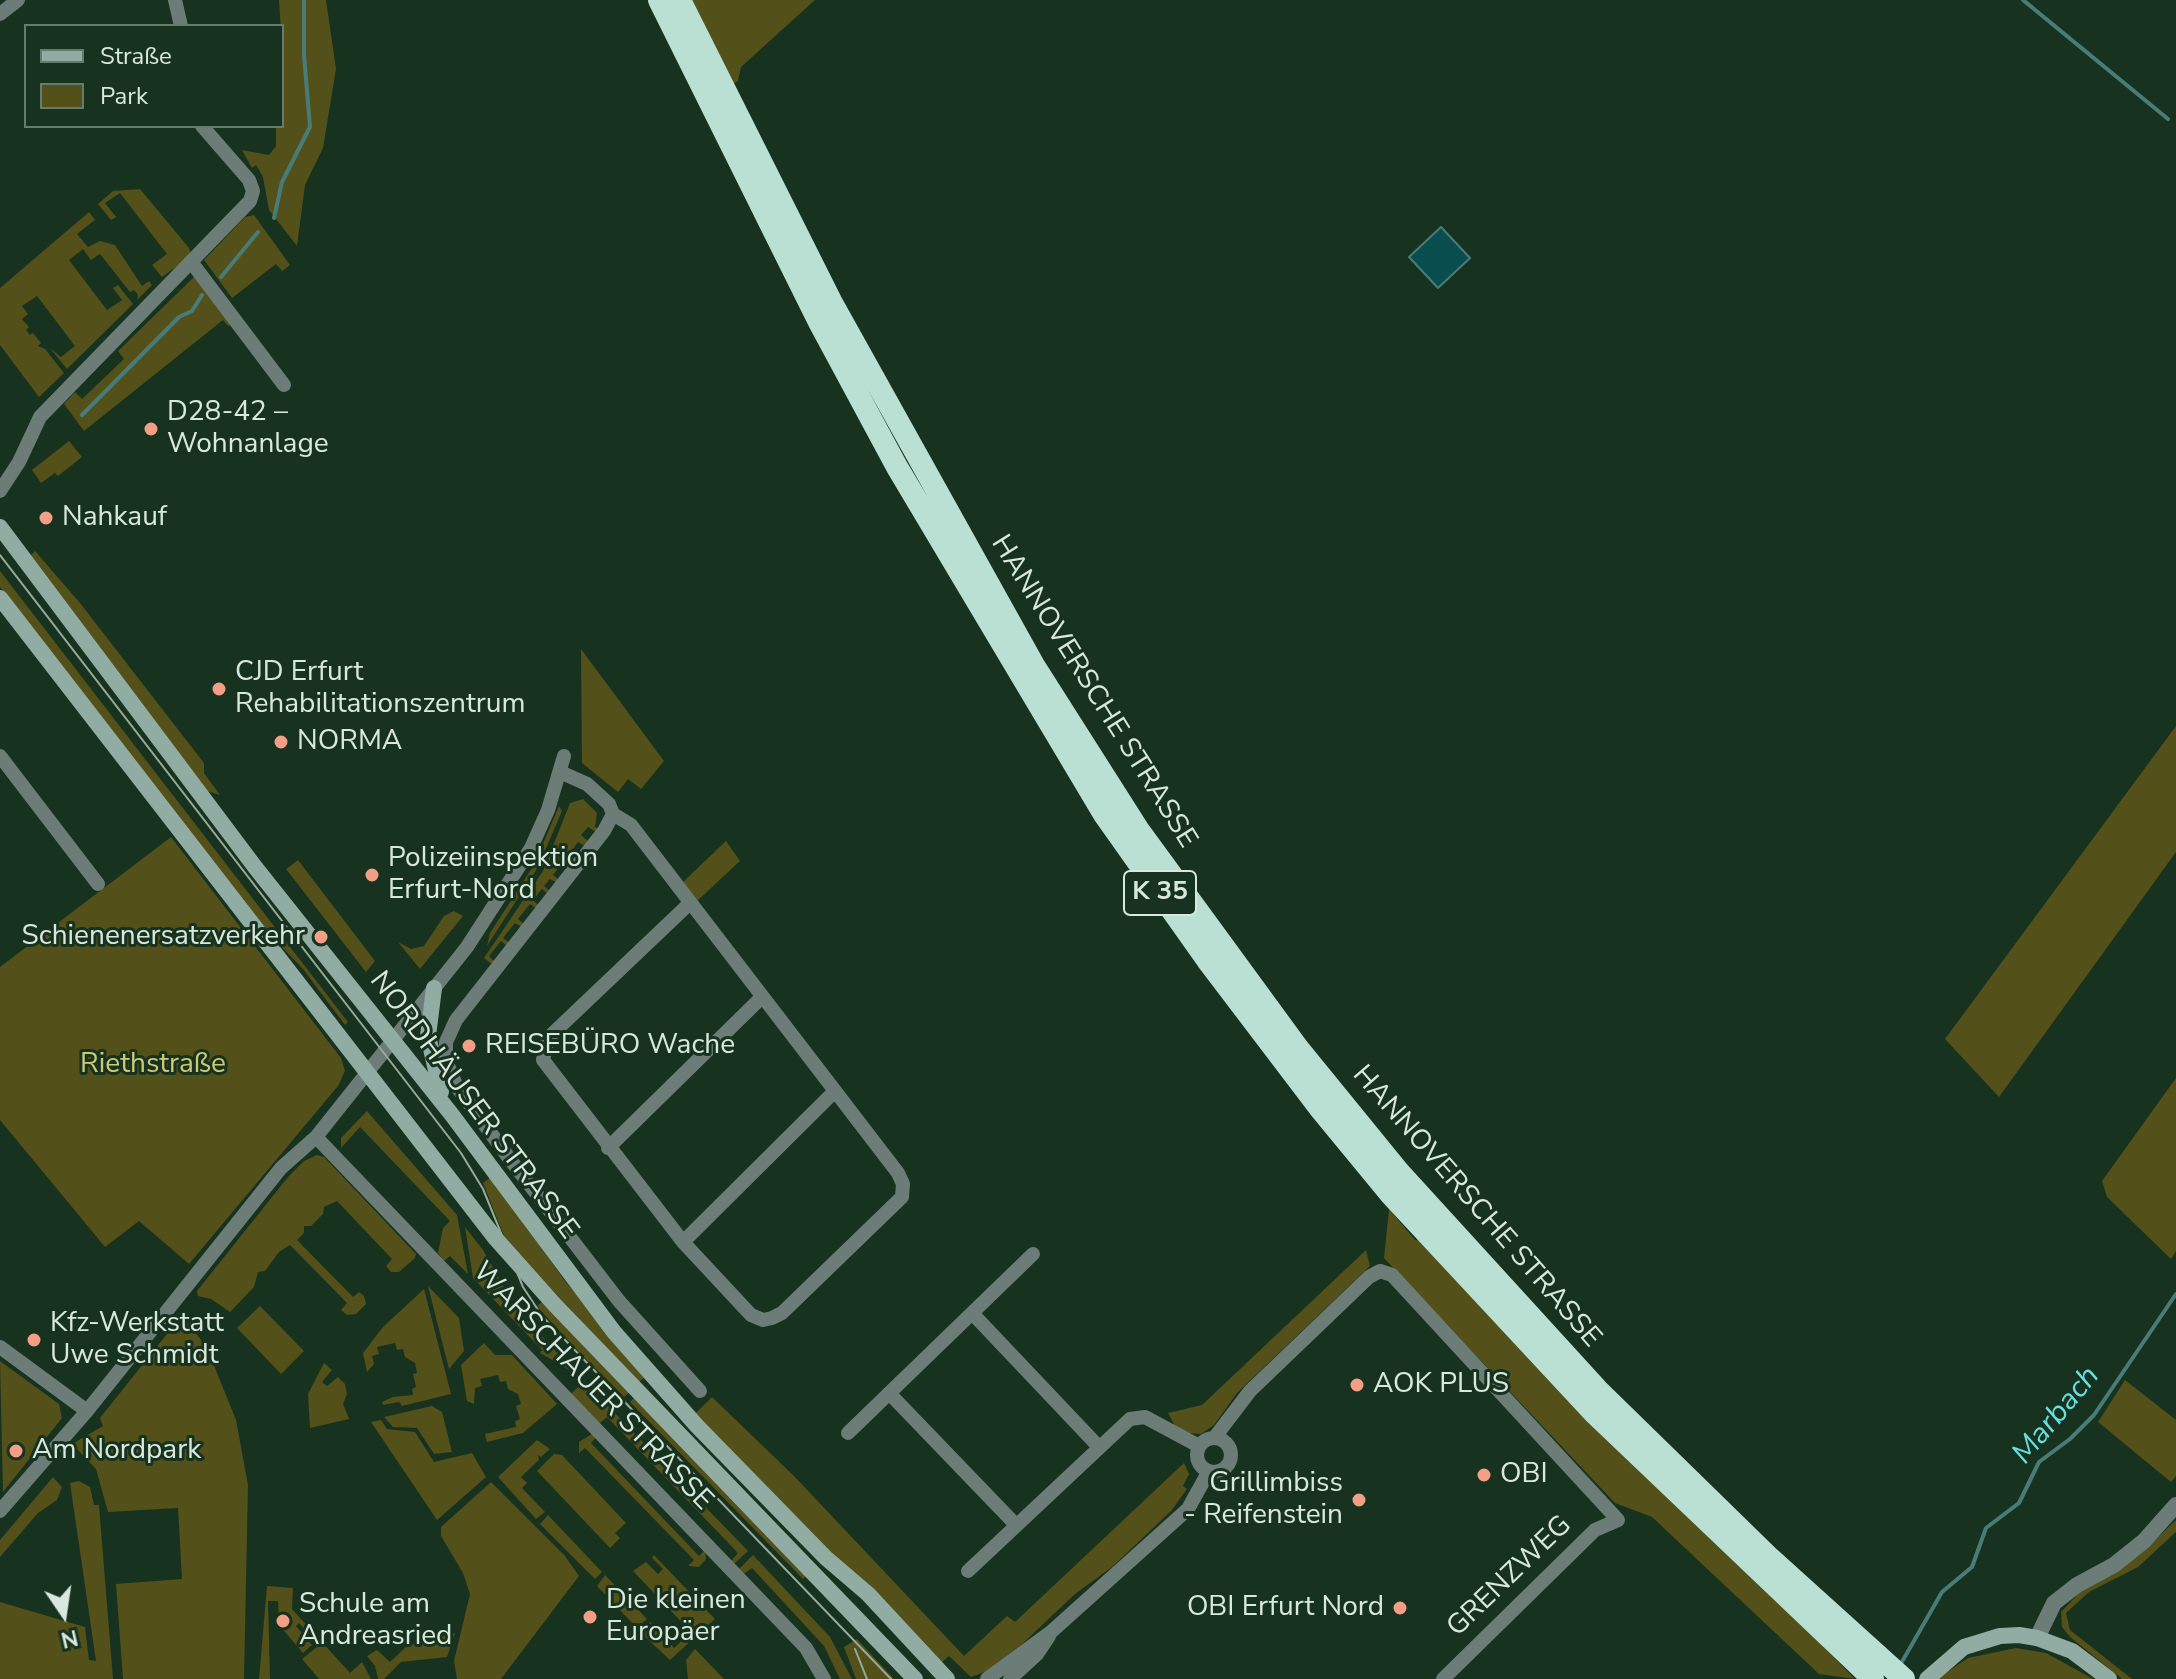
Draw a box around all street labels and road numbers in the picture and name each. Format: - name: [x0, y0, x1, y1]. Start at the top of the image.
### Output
- street label: HANNOVERSCHE STRASSE: [983, 529, 1203, 855]
- road number: K 35: [1124, 871, 1196, 915]
- street label: NORDHÄUSER STRASSE: [361, 966, 585, 1246]
- street label: HANNOVERSCHE STRASSE: [1344, 1059, 1608, 1355]
- street label: WARSCHAUER STRASSE: [465, 1256, 719, 1518]
- street label: GRENZWEG: [1441, 1509, 1579, 1645]

